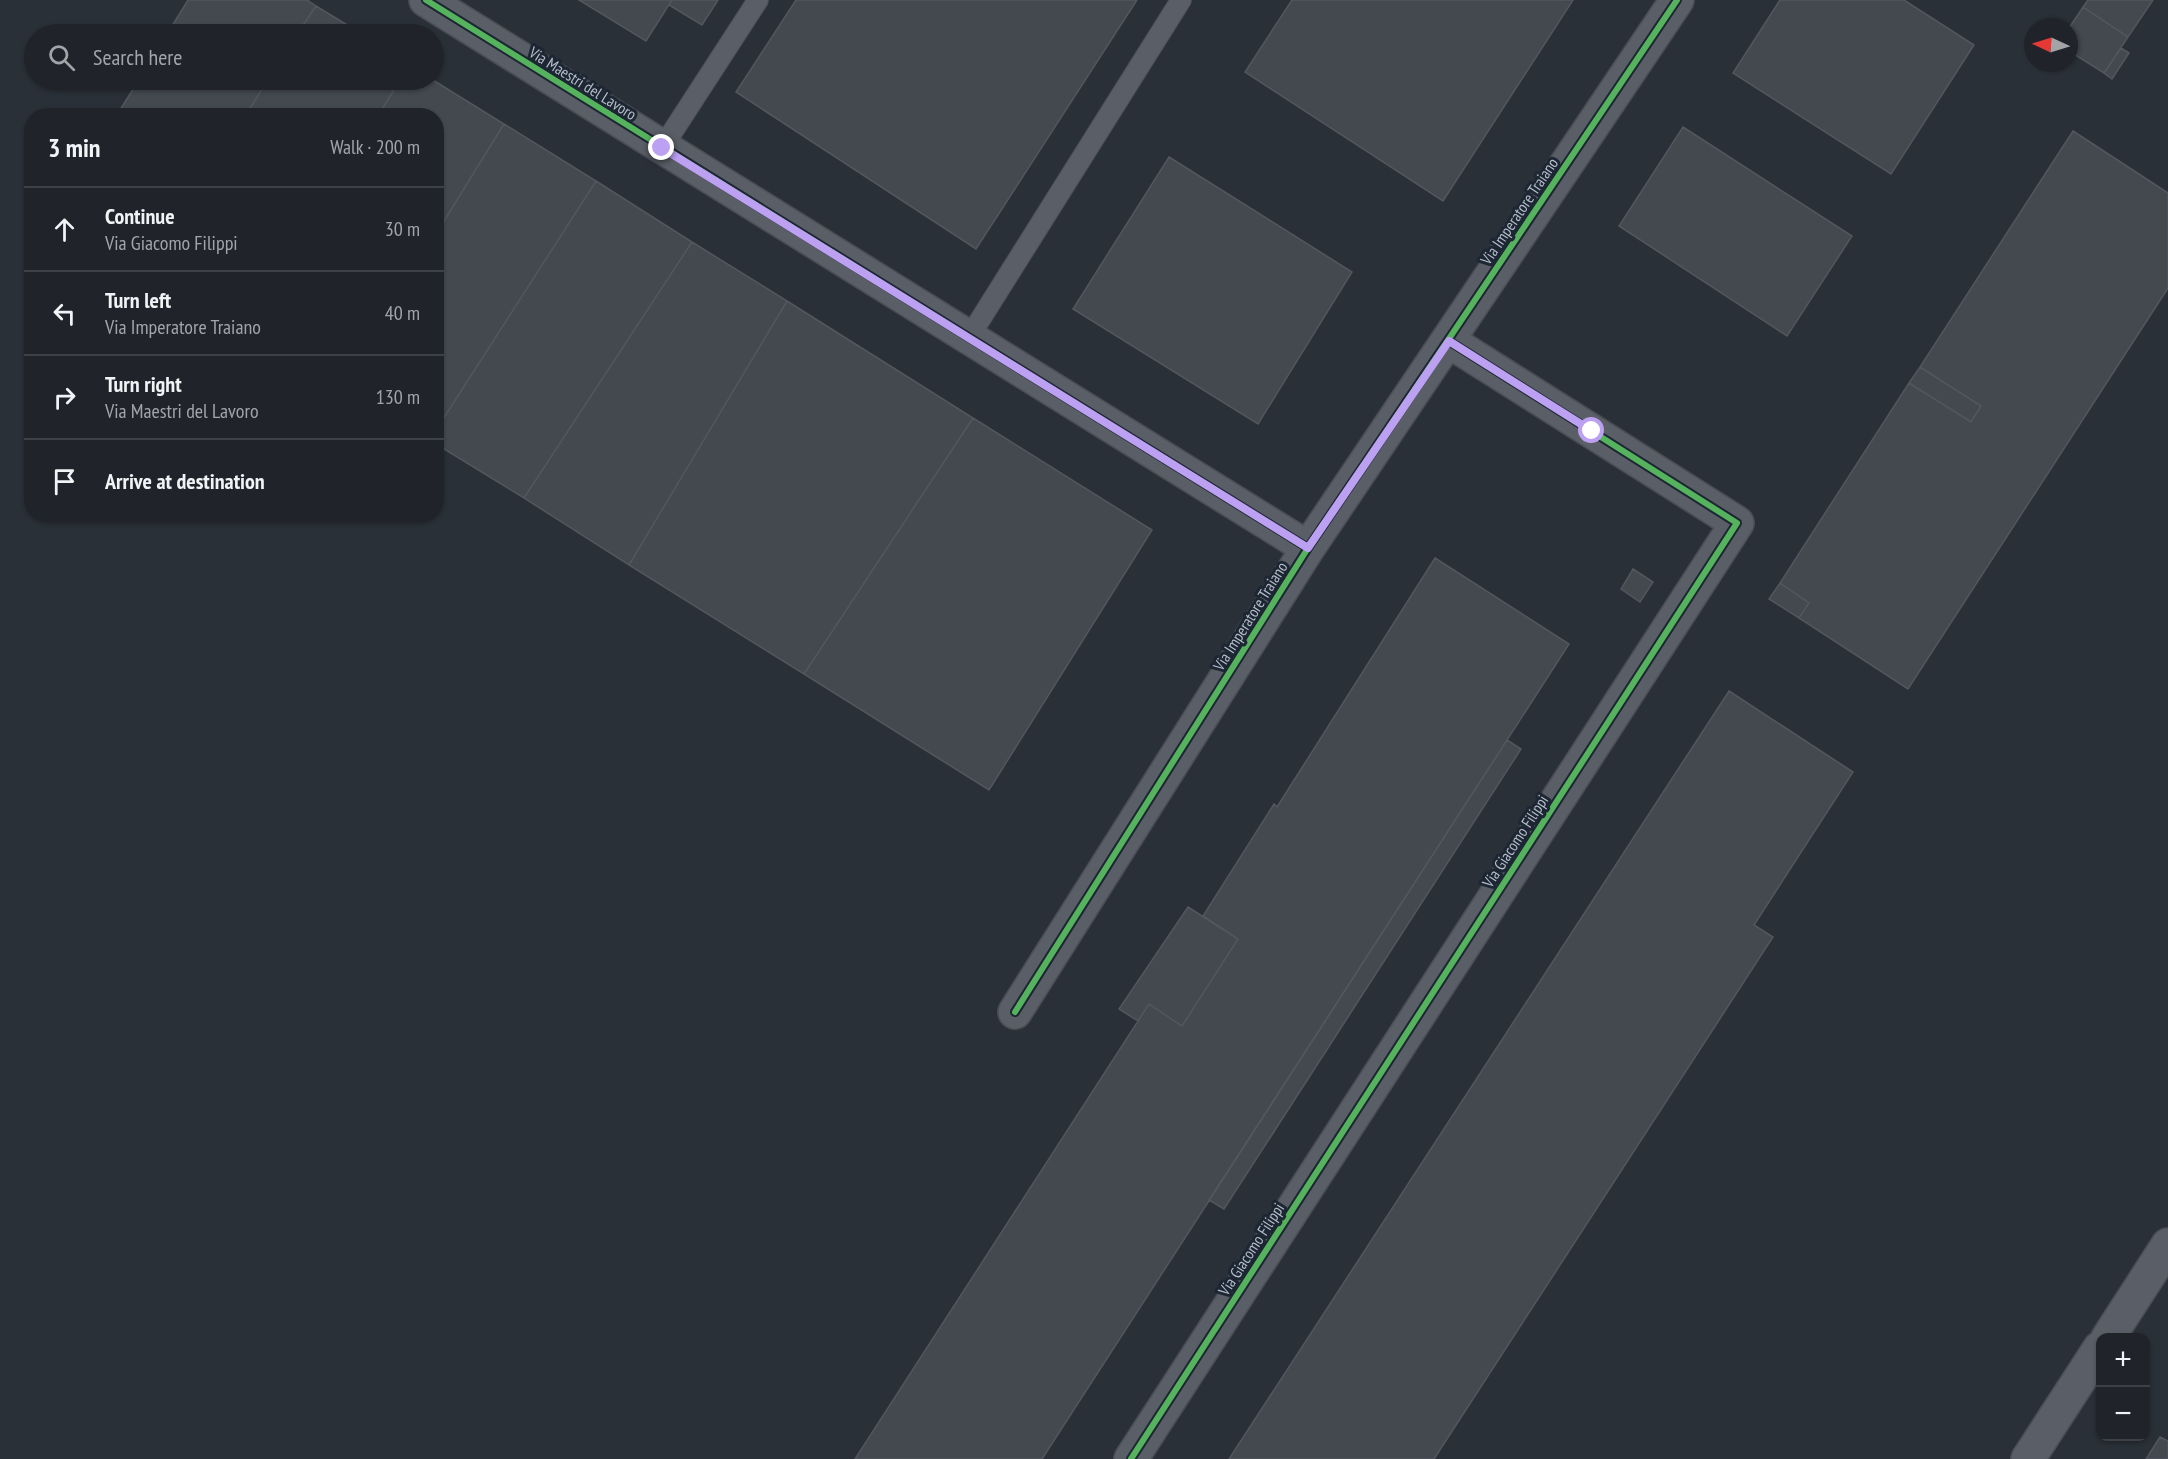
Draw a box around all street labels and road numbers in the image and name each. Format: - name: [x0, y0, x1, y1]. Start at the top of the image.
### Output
- street label: Via Maestri del Lavoro: [525, 41, 640, 124]
- street label: Via Imperatore Traiano: [1475, 154, 1562, 269]
- street label: Via Imperatore Traiano: [1208, 558, 1292, 675]
- street label: Via Giacomo Filippi: [1477, 791, 1552, 892]
- street label: Via Giacomo Filippi: [1213, 1199, 1288, 1300]

